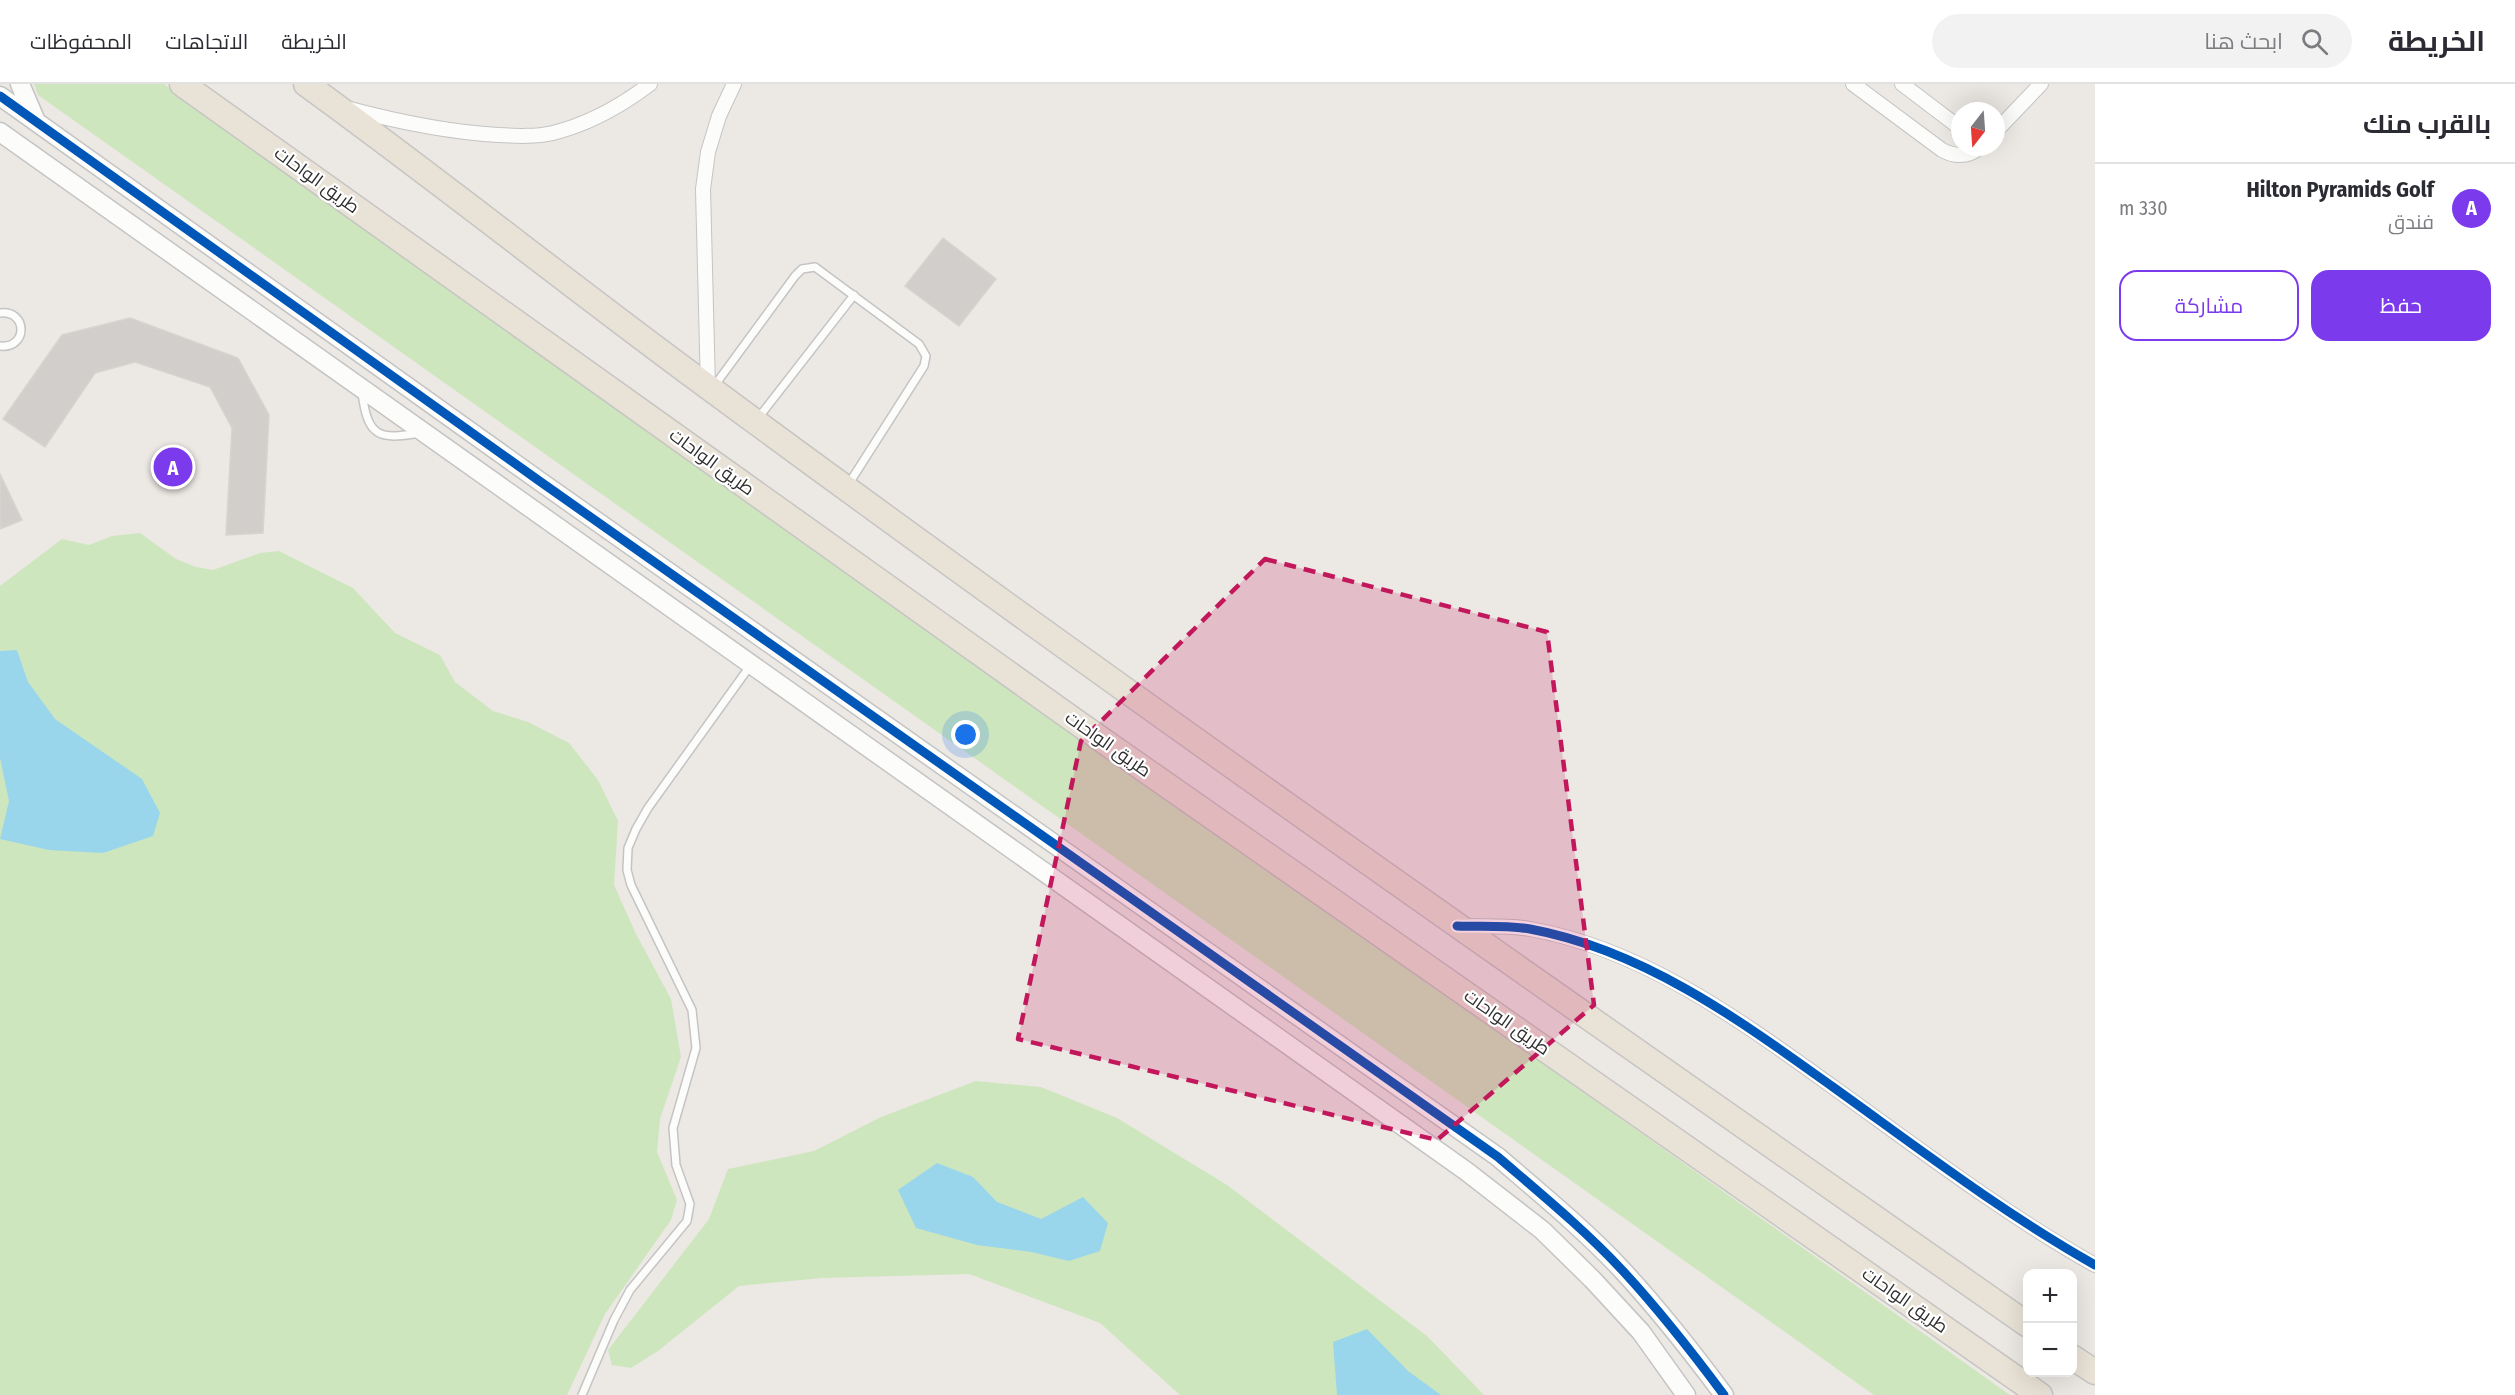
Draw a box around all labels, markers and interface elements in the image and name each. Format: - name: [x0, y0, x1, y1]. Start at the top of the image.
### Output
- search box: [1932, 14, 2352, 68]
- icon: search: [2298, 25, 2331, 58]
- text: الخريطة: [2388, 25, 2485, 58]
- text: ابحث هنا: [2204, 28, 2283, 55]
- text: المحفوظات: [30, 29, 132, 55]
- text: الاتجاهات: [165, 29, 248, 55]
- text: الخريطة: [281, 29, 347, 55]
- north arrow: [1951, 102, 2005, 156]
- text: بالقرب منك: [2363, 109, 2491, 140]
- street label: طريق الواحات: [270, 142, 364, 219]
- text: Hilton Pyramids Golf: [2246, 176, 2434, 203]
- text: 330 m: [2119, 196, 2168, 220]
- text: A: [2466, 196, 2477, 220]
- text: فندق: [2388, 210, 2434, 234]
- button: مشاركة: [2119, 270, 2299, 341]
- button: حفظ: [2311, 270, 2491, 341]
- street label: طريق الواحات: [665, 424, 759, 501]
- pin: A: [154, 444, 192, 490]
- street label: طريق الواحات: [1060, 706, 1155, 782]
- your location: [951, 720, 980, 749]
- street label: طريق الواحات: [1459, 984, 1554, 1060]
- street label: طريق الواحات: [1857, 1262, 1952, 1338]
- map controls: [2023, 1269, 2077, 1377]
- button: +: [2023, 1269, 2077, 1323]
- button: −: [2023, 1323, 2077, 1377]

